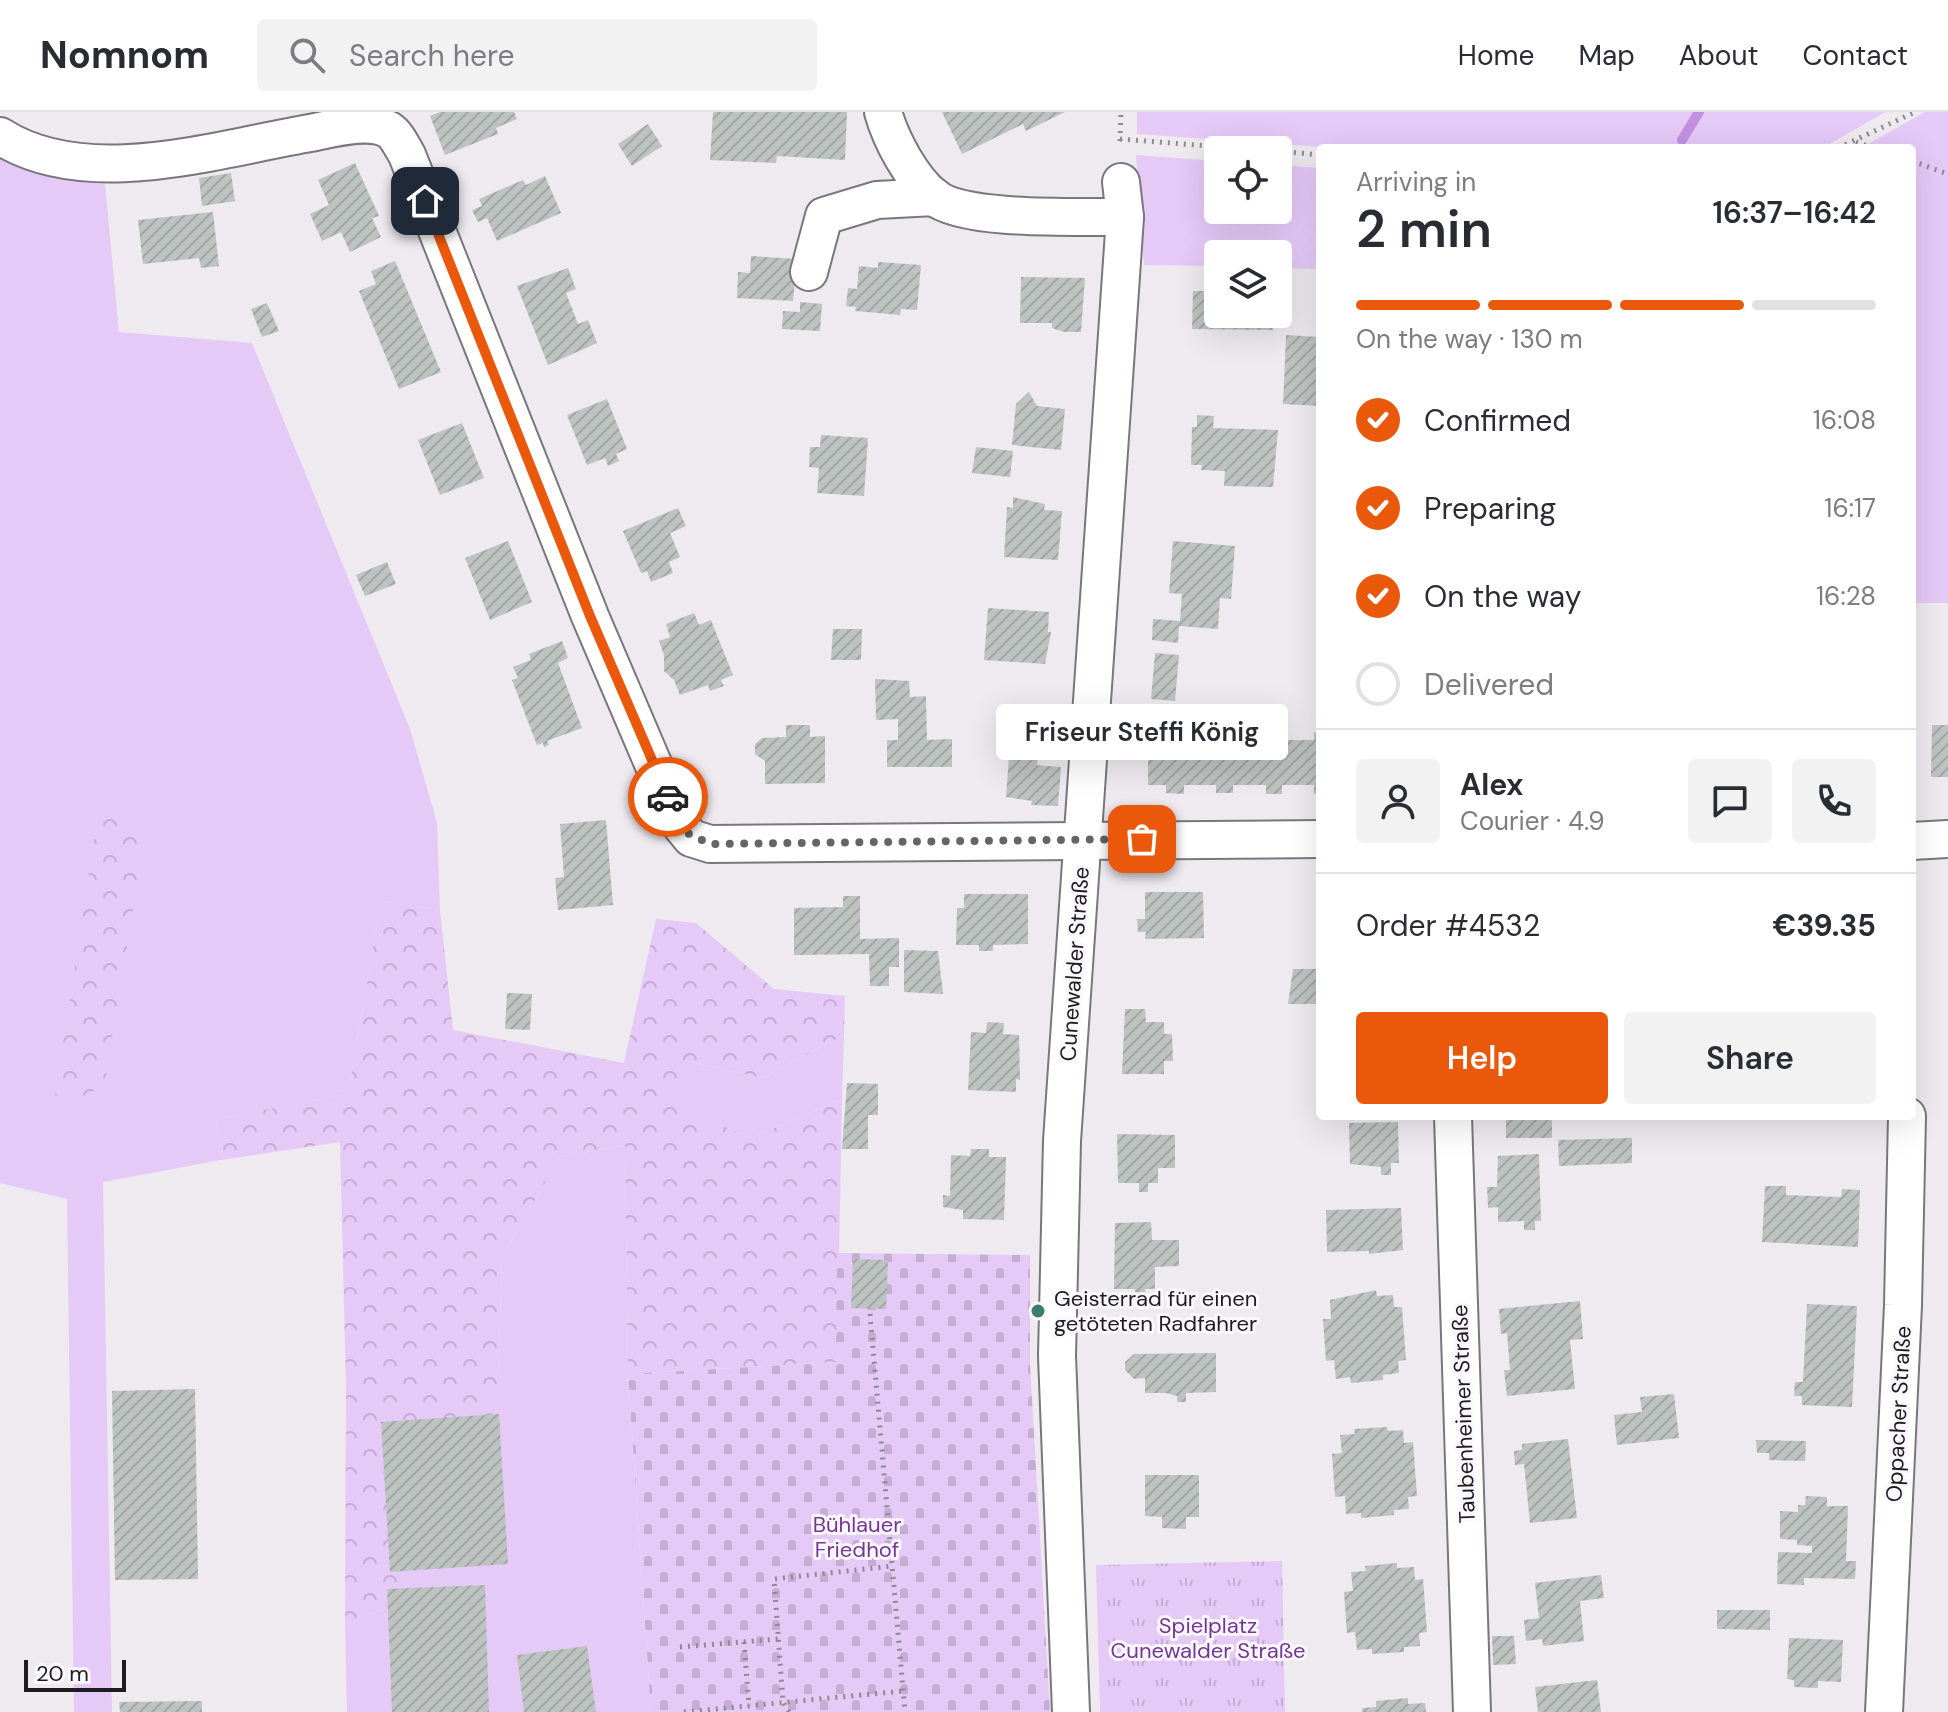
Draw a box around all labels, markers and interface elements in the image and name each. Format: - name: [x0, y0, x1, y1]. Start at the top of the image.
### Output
- search box: [257, 19, 817, 91]
- text: Nomnom: [40, 30, 209, 80]
- icon: search: [285, 33, 329, 77]
- text: Search here: [349, 36, 515, 75]
- text: Home: [1458, 37, 1534, 74]
- text: Map: [1578, 37, 1635, 74]
- text: About: [1679, 37, 1758, 74]
- text: Contact: [1802, 37, 1908, 74]
- map controls: [1204, 136, 1292, 328]
- button: locate: [1204, 136, 1292, 224]
- text: Arriving in: [1356, 165, 1476, 199]
- pin: [391, 167, 459, 235]
- icon: home: [403, 179, 447, 223]
- text: 16:37–16:42: [1713, 193, 1876, 232]
- text: 2 min: [1356, 195, 1492, 263]
- button: layers: [1204, 240, 1292, 328]
- text: On the way · 130 m: [1356, 322, 1583, 356]
- icon: check: [1356, 398, 1400, 442]
- text: Confirmed: [1424, 401, 1571, 440]
- text: 16:08: [1813, 403, 1876, 437]
- icon: check: [1356, 486, 1400, 530]
- text: Preparing: [1424, 489, 1556, 528]
- text: 16:17: [1824, 491, 1876, 525]
- icon: check: [1356, 574, 1400, 618]
- text: On the way: [1424, 577, 1581, 616]
- text: 16:28: [1816, 579, 1876, 613]
- text: Delivered: [1424, 665, 1554, 704]
- callout: Friseur Steffi König: [996, 703, 1288, 759]
- text: Friseur Steffi König: [1025, 715, 1259, 749]
- courier: [628, 757, 708, 837]
- button: person: [1356, 759, 1440, 843]
- button: chat: [1688, 759, 1772, 843]
- button: phone: [1792, 759, 1876, 843]
- text: Alex: [1460, 765, 1523, 804]
- icon: car: [646, 775, 690, 819]
- text: Courier · 4.9: [1460, 804, 1605, 838]
- pin: [1108, 805, 1176, 873]
- icon: bag: [1120, 817, 1164, 861]
- street label: Cunewalder Straße: [1053, 866, 1096, 1062]
- text: Order #4532: [1356, 906, 1540, 945]
- text: €39.35: [1772, 906, 1876, 945]
- button: Help: [1356, 1012, 1608, 1104]
- button: Share: [1624, 1012, 1876, 1104]
- place label: Geisterrad für einen getöteten Radfahrer: [1054, 1284, 1257, 1338]
- marker: Geisterrad für einen getöteten Radfahrer: [1029, 1302, 1047, 1320]
- street label: Taubenheimer Straße: [1445, 1304, 1482, 1524]
- street label: Oppacher Straße: [1879, 1325, 1918, 1503]
- park label: Bühlauer Friedhof: [813, 1510, 901, 1564]
- park label: Spielplatz Cunewalder Straße: [1111, 1611, 1305, 1665]
- scale bar: [24, 1656, 126, 1692]
- text: 20 m: [36, 1659, 89, 1688]

